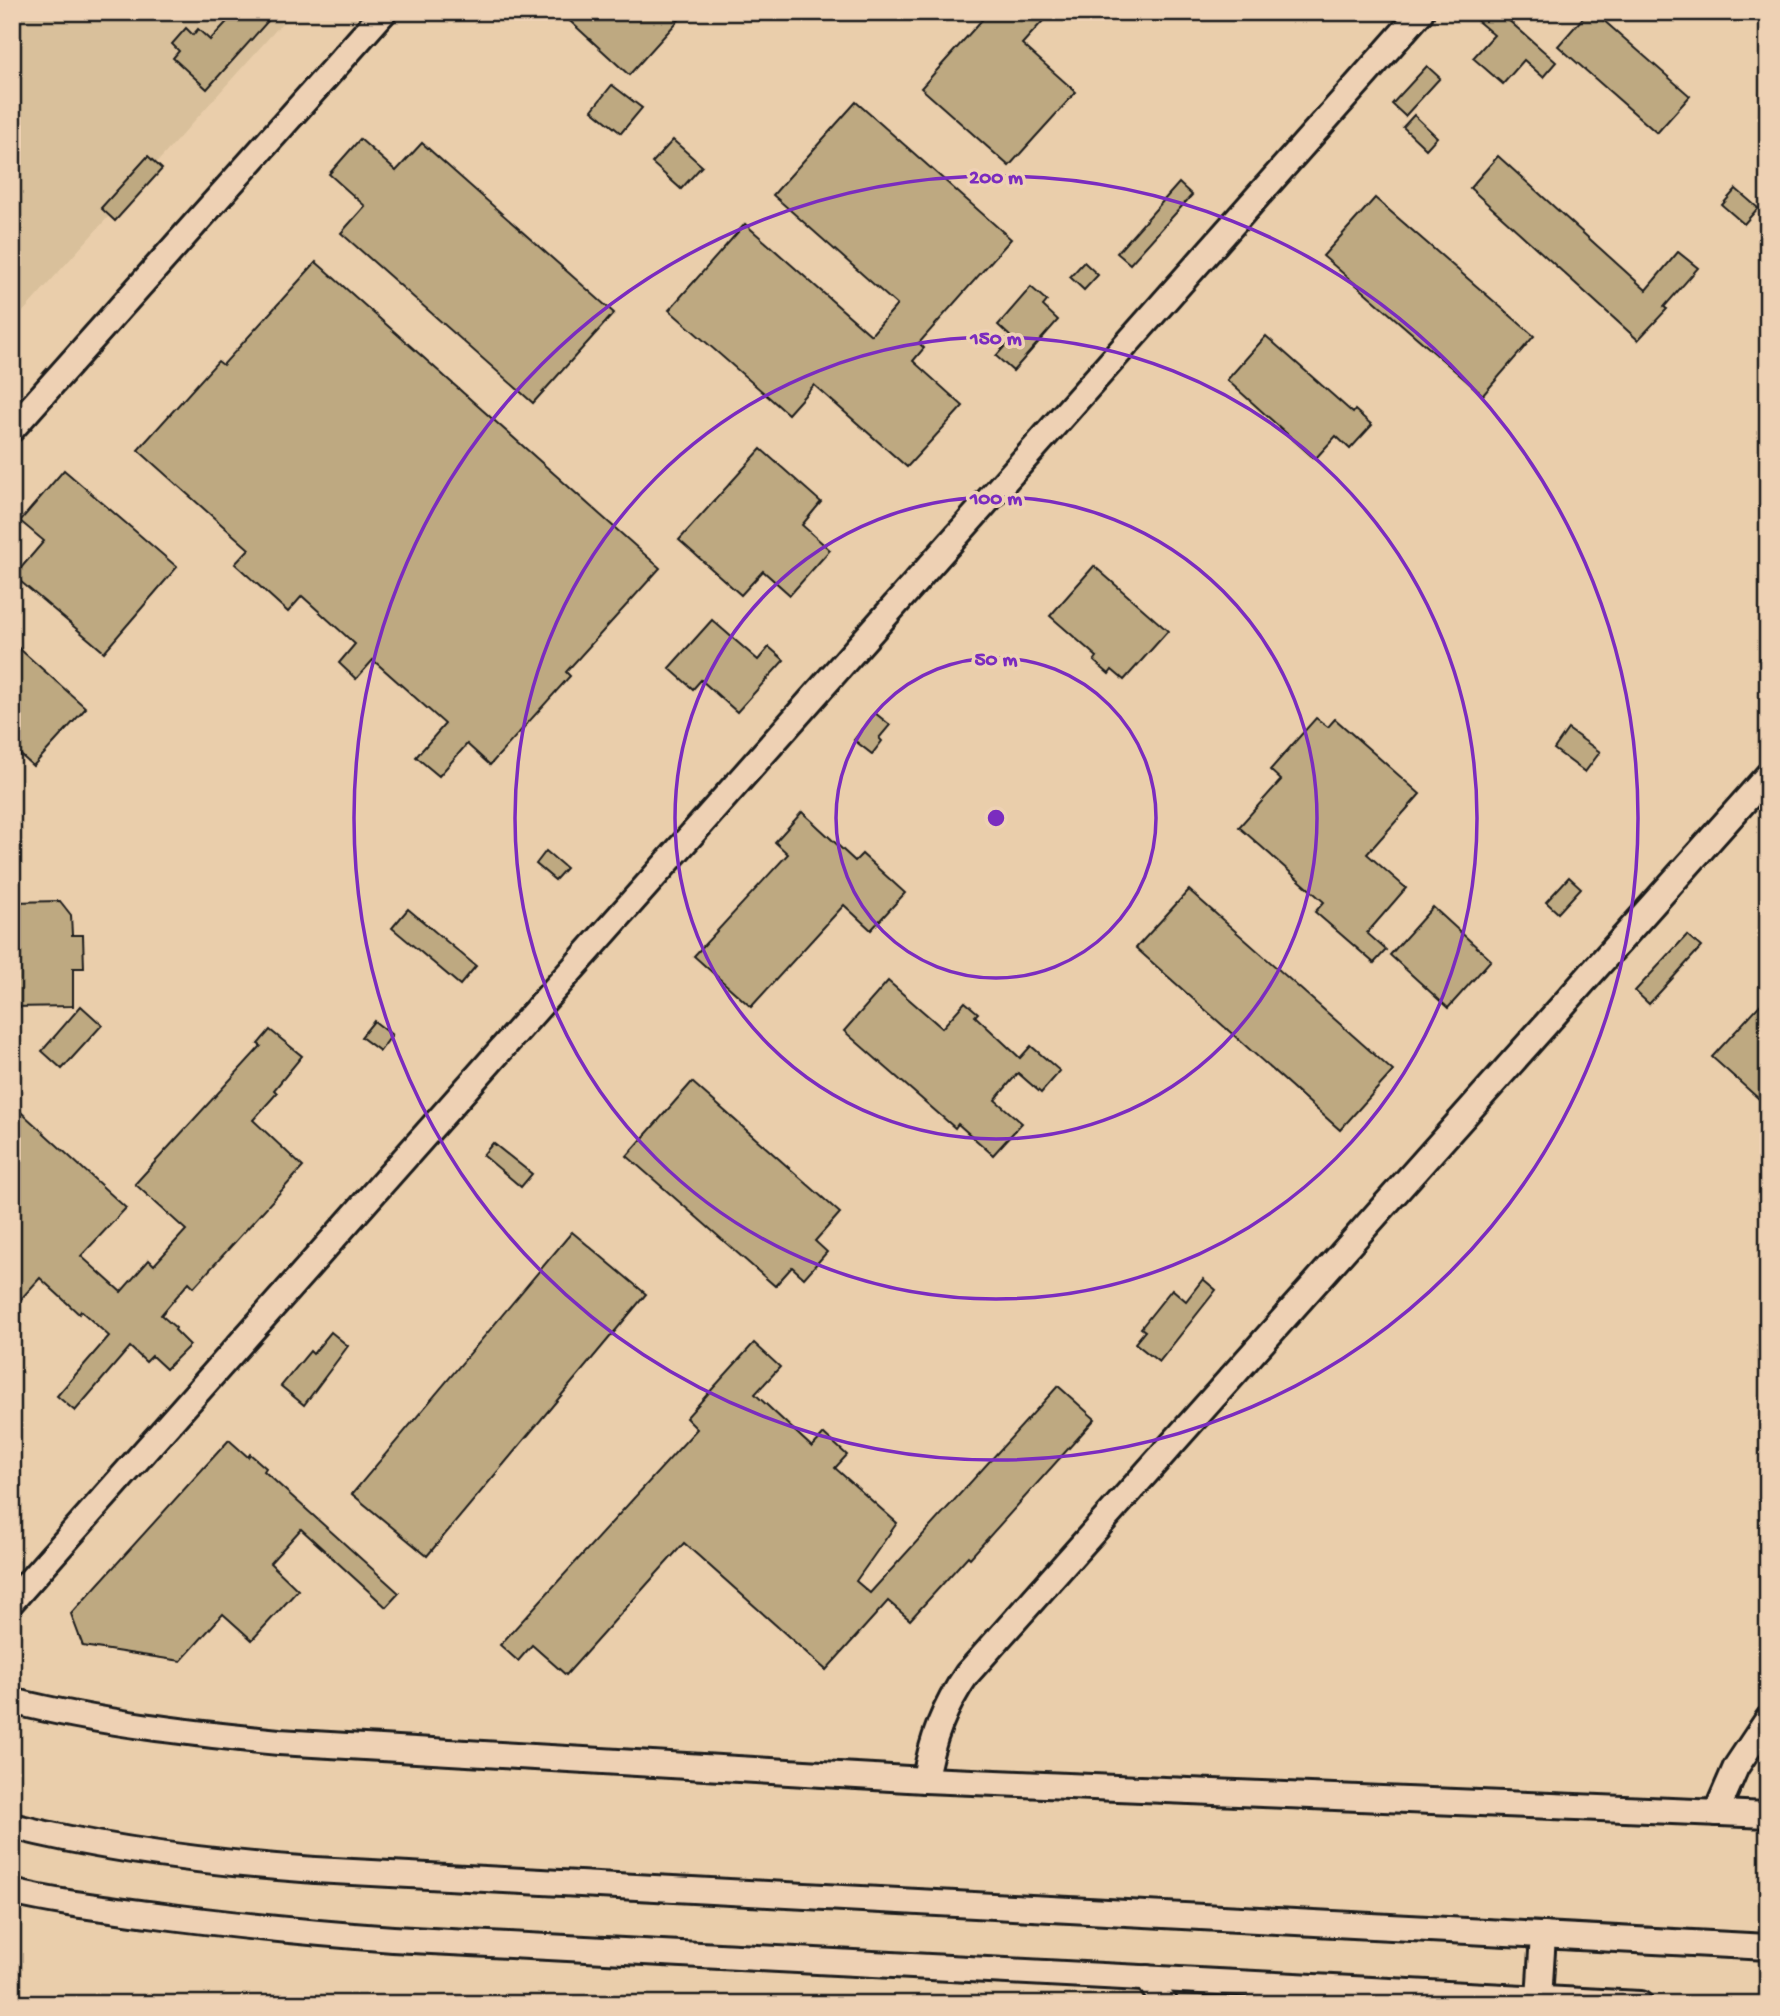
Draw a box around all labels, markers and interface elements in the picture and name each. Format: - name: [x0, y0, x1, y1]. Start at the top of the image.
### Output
- text: 200 m: [969, 167, 1023, 192]
- text: 150 m: [969, 328, 1022, 353]
- text: 100 m: [969, 488, 1022, 513]
- text: 50 m: [975, 649, 1018, 674]
- centre of rings: [984, 806, 1008, 830]

